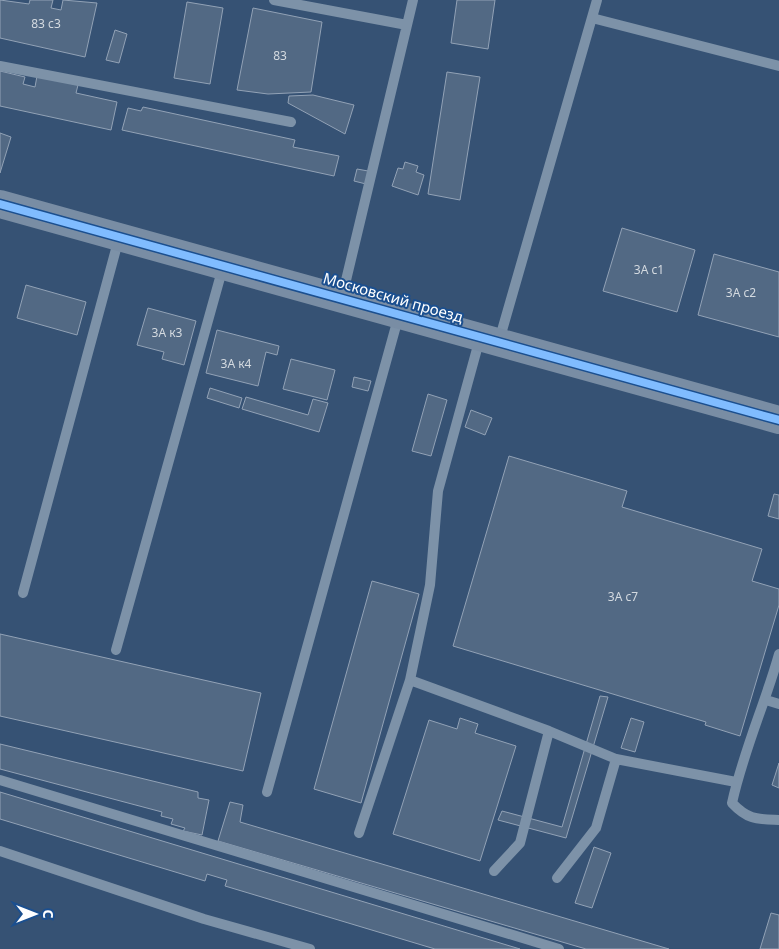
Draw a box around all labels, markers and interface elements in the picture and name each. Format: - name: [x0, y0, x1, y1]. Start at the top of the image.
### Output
- house number: 83 с3: [31, 15, 61, 32]
- house number: 83: [273, 47, 287, 64]
- house number: 3А с1: [634, 261, 664, 278]
- street label: Московский проезд: [321, 267, 466, 327]
- house number: 3А с2: [726, 284, 756, 301]
- house number: 3А к3: [152, 324, 183, 341]
- house number: 3А к4: [221, 355, 252, 372]
- house number: 3А с7: [608, 588, 638, 605]
- north arrow: [10, 889, 60, 939]
- text: С: [39, 909, 58, 919]

